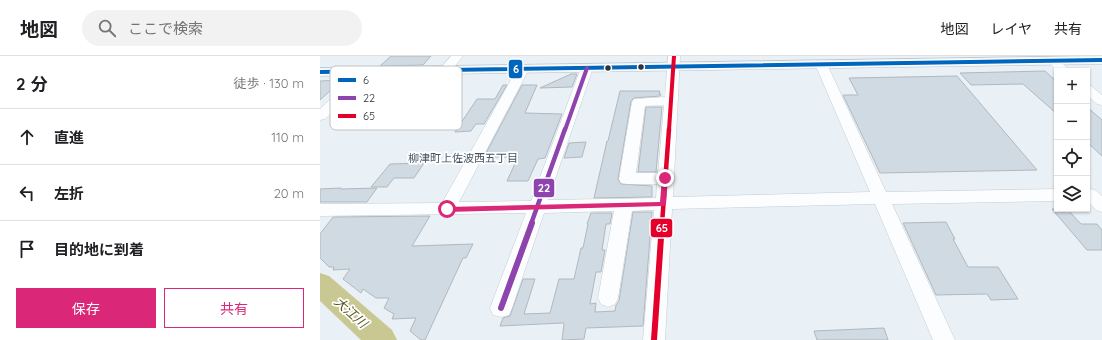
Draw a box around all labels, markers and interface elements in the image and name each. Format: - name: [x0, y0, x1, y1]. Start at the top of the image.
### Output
- search box: [82, 10, 362, 46]
- text: 地図: [20, 17, 58, 41]
- icon: search: [96, 17, 118, 39]
- text: ここで検索: [128, 19, 203, 38]
- text: 地図: [940, 20, 968, 38]
- text: レイヤ: [990, 20, 1032, 38]
- text: 共有: [1054, 20, 1082, 38]
- line badge: 6: [508, 59, 523, 79]
- text: 6: [513, 62, 519, 76]
- unlabelled marker: [636, 62, 646, 72]
- unlabelled marker: [603, 63, 613, 73]
- legend: [330, 66, 462, 130]
- map controls: [1054, 68, 1090, 212]
- button: +: [1054, 68, 1090, 104]
- text: 2 分: [16, 73, 47, 94]
- text: 6: [363, 73, 369, 87]
- text: 徒歩 · 130 m: [234, 75, 304, 91]
- text: 22: [363, 91, 375, 105]
- button: −: [1054, 104, 1090, 140]
- text: 65: [363, 109, 375, 123]
- icon: ahead: [16, 126, 38, 148]
- text: 直進: [54, 128, 84, 147]
- text: 110 m: [271, 129, 304, 145]
- button: locate: [1054, 140, 1090, 176]
- district label: 柳津町上佐波西五丁目: [408, 151, 518, 165]
- route end: [656, 169, 674, 187]
- button: layers: [1054, 176, 1090, 212]
- line badge: 22: [533, 178, 555, 198]
- text: 22: [538, 181, 550, 195]
- icon: left: [16, 182, 38, 204]
- text: 左折: [54, 184, 84, 203]
- text: 20 m: [274, 185, 304, 201]
- route start: [438, 200, 456, 218]
- line badge: 65: [650, 218, 673, 238]
- text: 65: [656, 221, 668, 235]
- icon: arrive: [16, 238, 38, 260]
- text: 目的地に到着: [54, 240, 144, 259]
- button: 保存: [16, 288, 156, 328]
- button: 共有: [164, 288, 304, 328]
- water label: 大江川: [331, 293, 372, 332]

